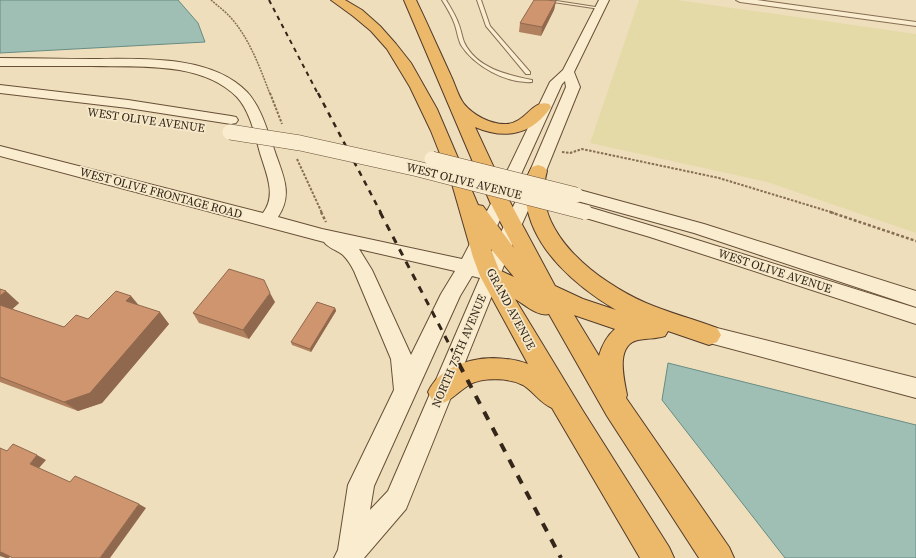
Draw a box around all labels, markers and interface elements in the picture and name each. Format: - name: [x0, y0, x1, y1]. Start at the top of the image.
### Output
- street label: WEST OLIVE AVENUE: [86, 104, 206, 136]
- street label: WEST OLIVE AVENUE: [405, 159, 523, 203]
- street label: WEST OLIVE FRONTAGE ROAD: [78, 164, 244, 222]
- street label: WEST OLIVE AVENUE: [716, 245, 834, 297]
- street label: GRAND AVENUE: [483, 265, 539, 353]
- street label: NORTH 75TH AVENUE: [428, 292, 490, 410]

